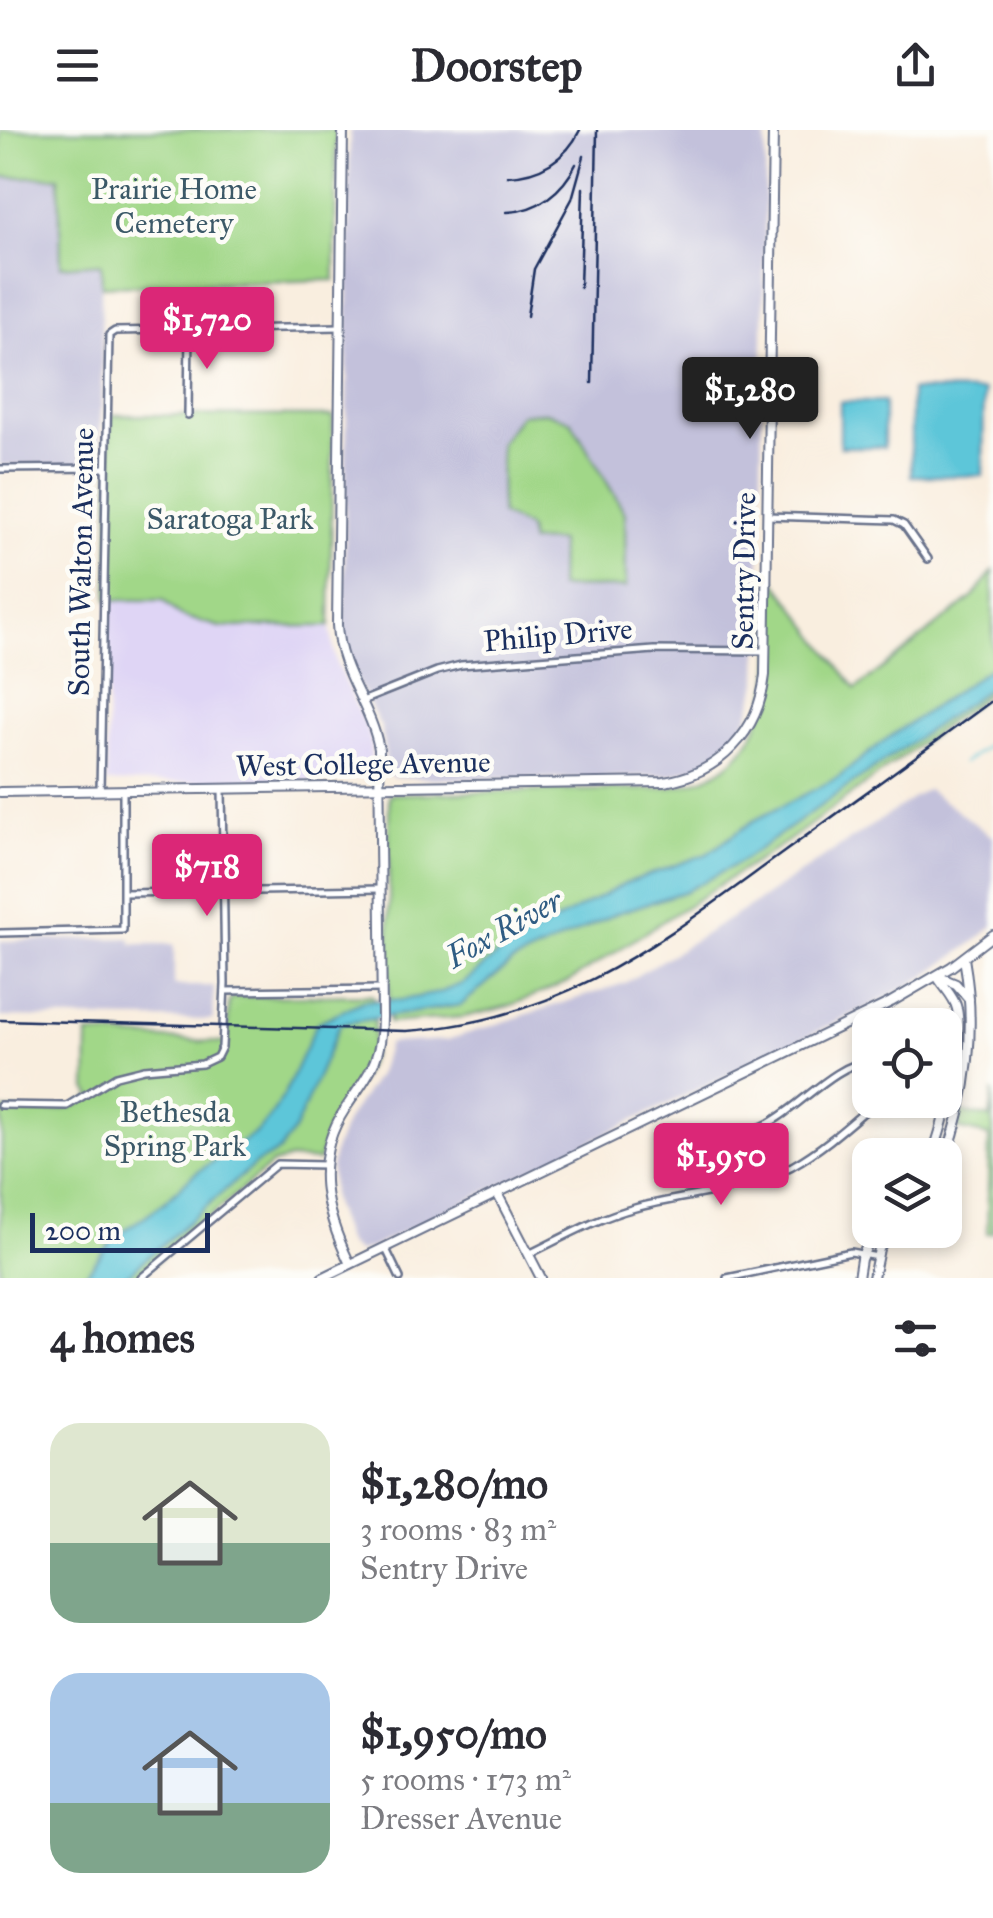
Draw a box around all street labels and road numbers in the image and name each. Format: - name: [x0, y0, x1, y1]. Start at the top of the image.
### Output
- street label: South Walton Avenue: [61, 427, 101, 697]
- street label: Sentry Drive: [725, 492, 763, 650]
- street label: Philip Drive: [482, 611, 634, 659]
- street label: West College Avenue: [235, 744, 491, 784]

